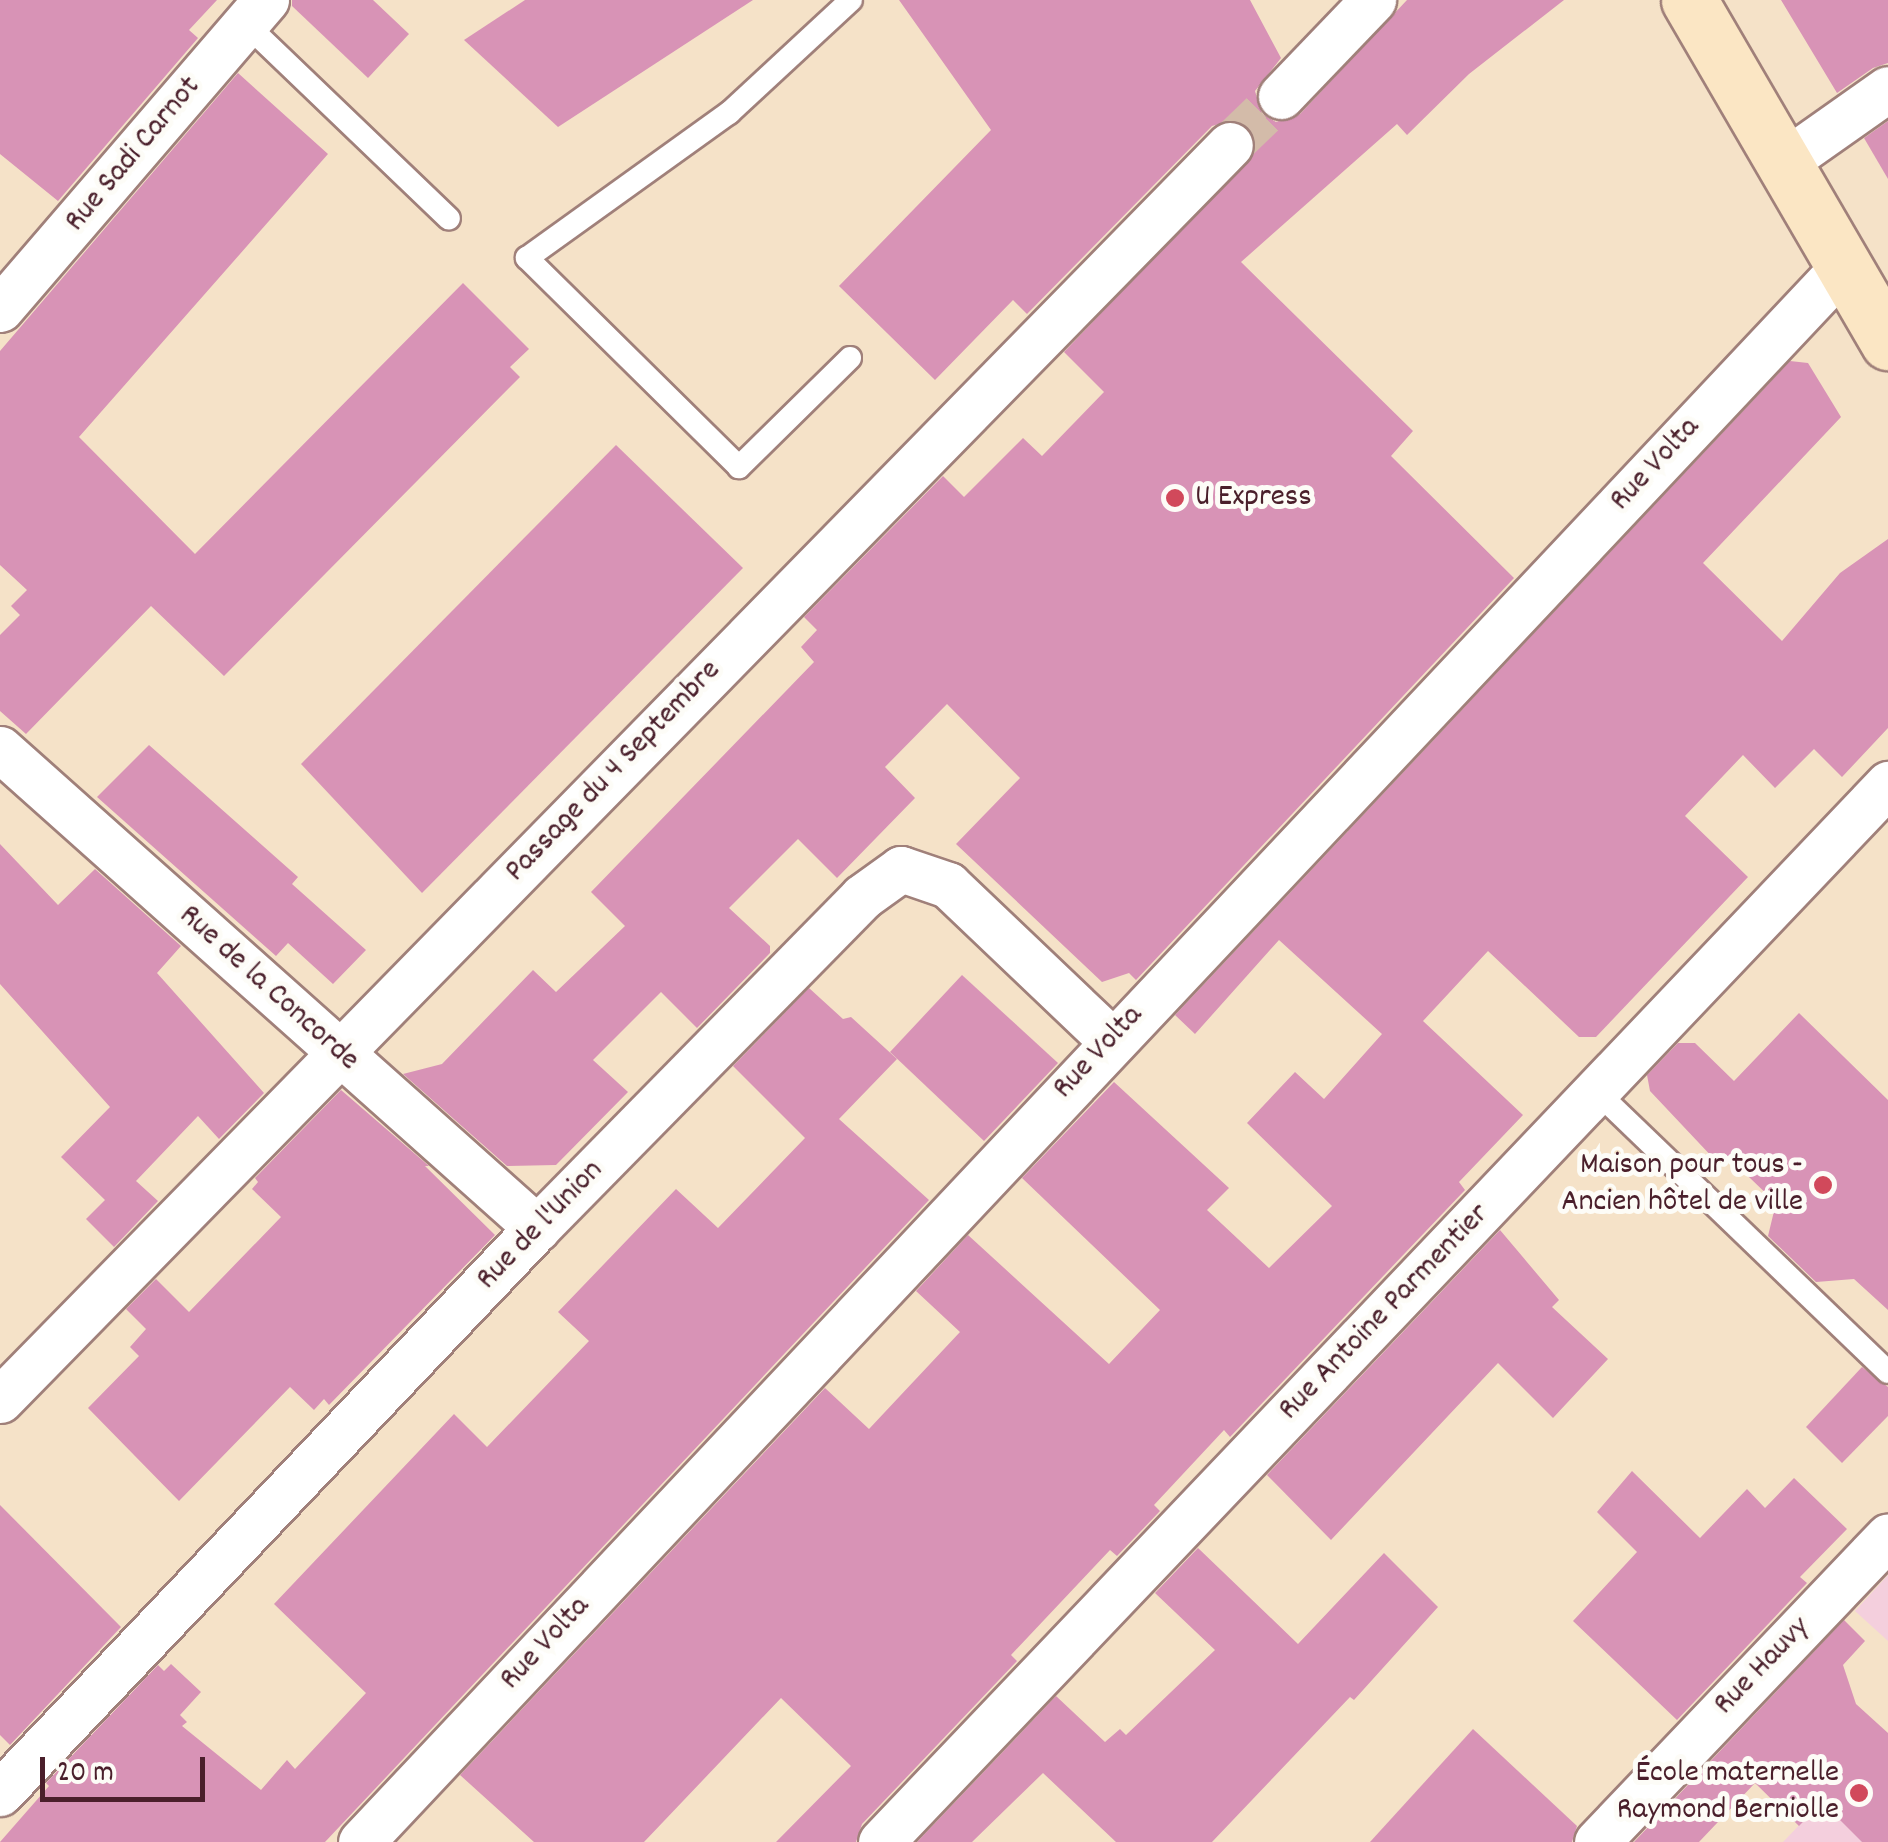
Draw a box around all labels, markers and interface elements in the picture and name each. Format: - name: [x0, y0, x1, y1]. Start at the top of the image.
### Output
- street label: Rue Sadi Carnot: [58, 69, 210, 241]
- street label: Rue Volta: [1603, 410, 1709, 520]
- place label: U Express: [1195, 479, 1312, 517]
- marker: U Express: [1164, 487, 1186, 509]
- street label: Passage du 4 Septembre: [498, 653, 730, 891]
- street label: Rue de la Concorde: [170, 898, 366, 1080]
- street label: Rue Volta: [1046, 998, 1152, 1108]
- place label: Maison pour tous - Ancien hôtel de ville: [1561, 1148, 1803, 1223]
- street label: Rue de l'Union: [469, 1153, 613, 1299]
- marker: Maison pour tous - Ancien hôtel de ville: [1812, 1174, 1834, 1196]
- street label: Rue Antoine Parmentier: [1272, 1196, 1498, 1430]
- street label: Rue Volta: [493, 1589, 599, 1699]
- street label: Rue Hauvy: [1707, 1610, 1819, 1724]
- scale bar: [45, 1737, 210, 1799]
- text: 20 m: [57, 1753, 114, 1796]
- place label: École maternelle Raymond Berniolle: [1617, 1756, 1839, 1831]
- marker: École maternelle Raymond Berniolle: [1848, 1782, 1870, 1804]

